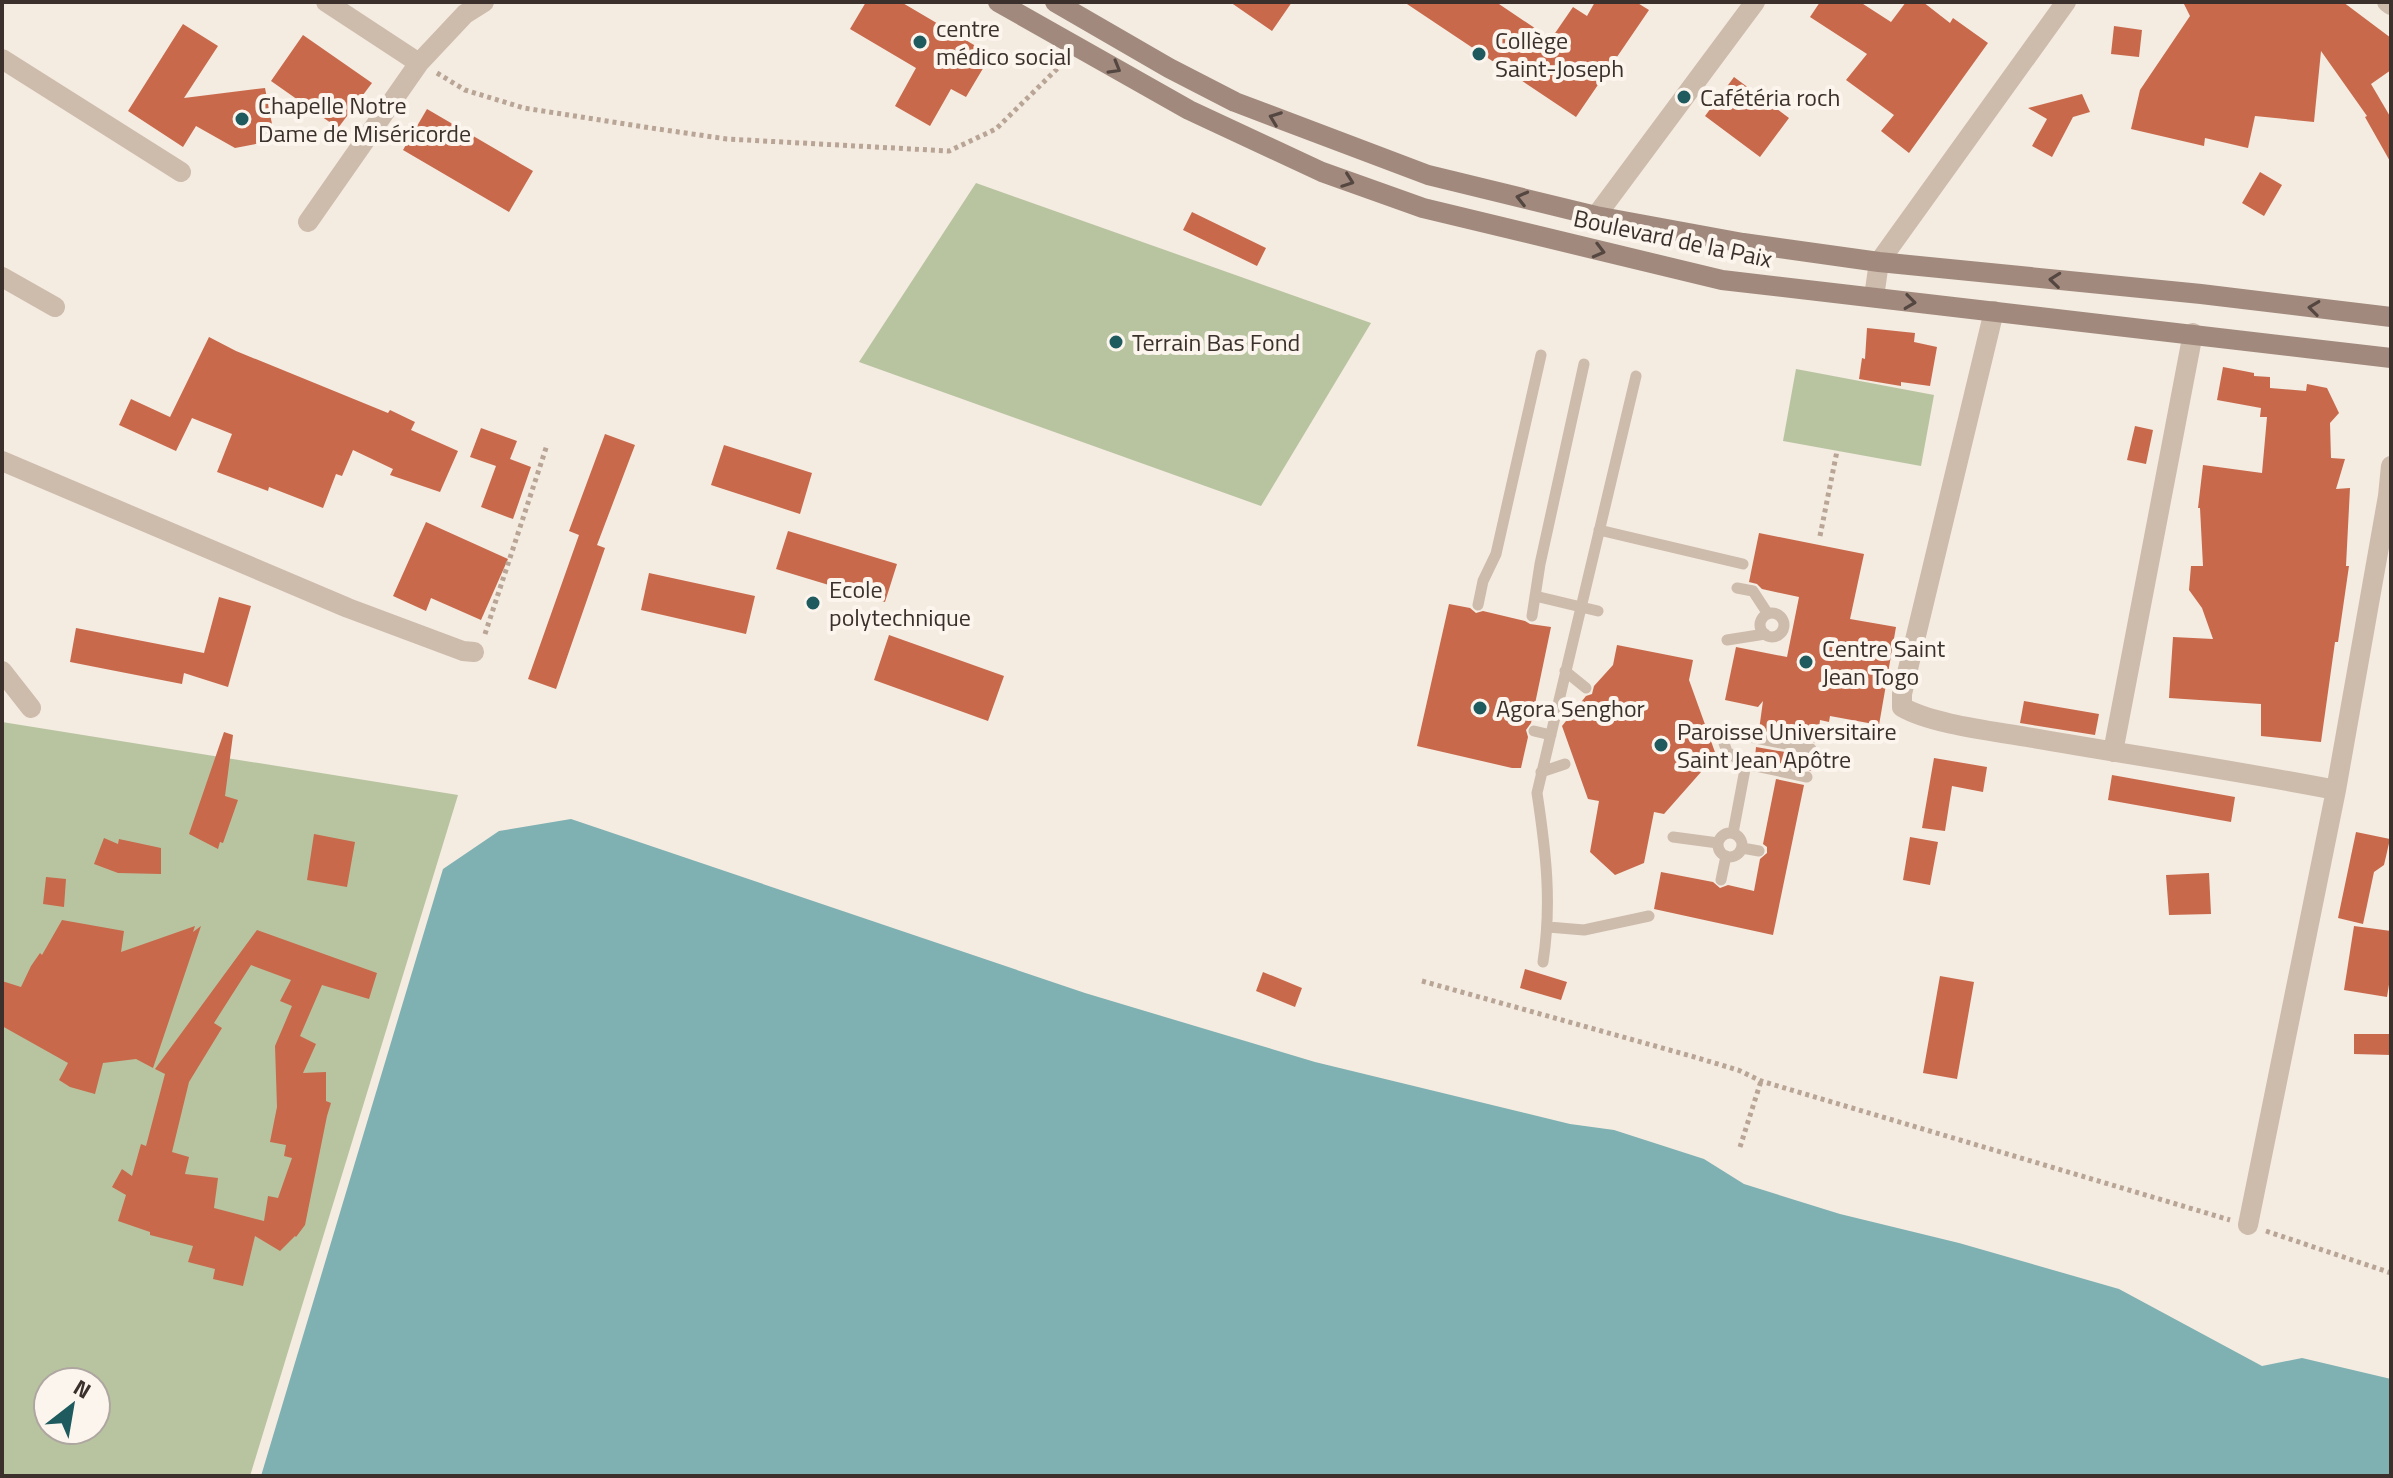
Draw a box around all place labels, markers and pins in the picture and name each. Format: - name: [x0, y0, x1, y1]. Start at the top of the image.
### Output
- place label: centre médico social: [936, 10, 1072, 74]
- place label: Collège Saint-Joseph: [1495, 22, 1624, 86]
- marker: centre médico social: [911, 33, 929, 51]
- marker: Collège Saint-Joseph: [1470, 45, 1488, 63]
- place label: Cafétéria roch: [1700, 79, 1840, 115]
- place label: Chapelle Notre Dame de Miséricorde: [258, 87, 471, 151]
- marker: Cafétéria roch: [1675, 88, 1693, 106]
- marker: Chapelle Notre Dame de Miséricorde: [233, 110, 251, 128]
- place label: Terrain Bas Fond: [1132, 324, 1300, 360]
- marker: Terrain Bas Fond: [1107, 333, 1125, 351]
- place label: Ecole polytechnique: [829, 571, 971, 635]
- marker: Ecole polytechnique: [804, 594, 822, 612]
- place label: Centre Saint Jean Togo: [1822, 630, 1946, 694]
- marker: Centre Saint Jean Togo: [1797, 653, 1815, 671]
- place label: Agora Senghor: [1496, 690, 1645, 726]
- marker: Agora Senghor: [1471, 699, 1489, 717]
- place label: Paroisse Universitaire Saint Jean Apôtre: [1677, 713, 1897, 777]
- marker: Paroisse Universitaire Saint Jean Apôtre: [1652, 736, 1670, 754]

